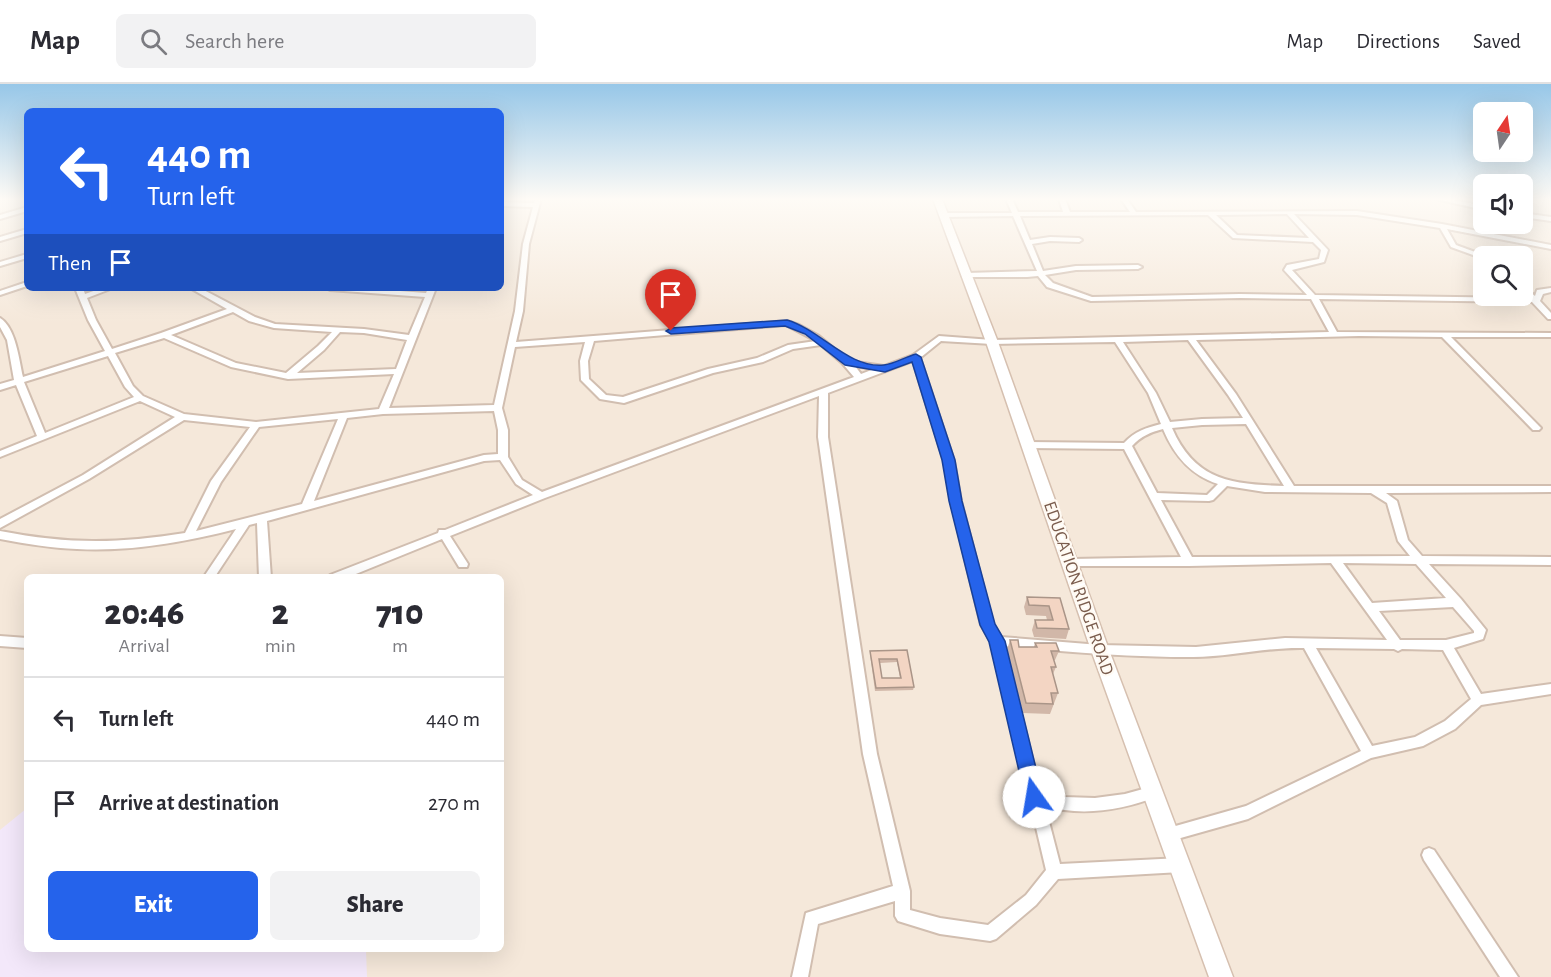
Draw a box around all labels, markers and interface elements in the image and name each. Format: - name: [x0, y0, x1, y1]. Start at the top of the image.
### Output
- search box: [116, 14, 536, 68]
- icon: search: [137, 25, 170, 58]
- text: Map: [30, 27, 80, 55]
- text: Search here: [185, 30, 284, 52]
- text: Map: [1287, 31, 1323, 52]
- text: Directions: [1356, 31, 1440, 52]
- text: Saved: [1473, 31, 1521, 52]
- north arrow: [1473, 102, 1533, 162]
- map controls: [1473, 102, 1533, 306]
- icon: left: [48, 132, 126, 210]
- text: 440 m: [147, 134, 251, 176]
- button: sound: [1473, 174, 1533, 234]
- text: Turn left: [147, 183, 235, 210]
- icon: arrive: [104, 246, 137, 279]
- button: search: [1473, 246, 1533, 306]
- text: Then: [48, 252, 92, 274]
- pin: [645, 269, 696, 331]
- icon: arrive: [654, 278, 687, 311]
- street label: EDUCATION RIDGE ROAD: [1040, 499, 1116, 677]
- text: 20:46: [104, 595, 184, 631]
- text: 2: [272, 595, 289, 631]
- text: 710: [376, 595, 424, 631]
- text: Arrival: [119, 636, 170, 656]
- text: min: [265, 636, 296, 656]
- text: m: [392, 636, 408, 656]
- icon: left: [48, 703, 81, 736]
- text: Turn left: [99, 708, 173, 730]
- text: 440 m: [426, 708, 480, 730]
- position arrow: [1002, 765, 1066, 829]
- icon: arrive: [48, 787, 81, 820]
- text: Arrive at destination: [99, 792, 279, 814]
- text: 270 m: [428, 792, 480, 814]
- button: Exit: [48, 871, 258, 940]
- button: Share: [270, 871, 480, 940]

